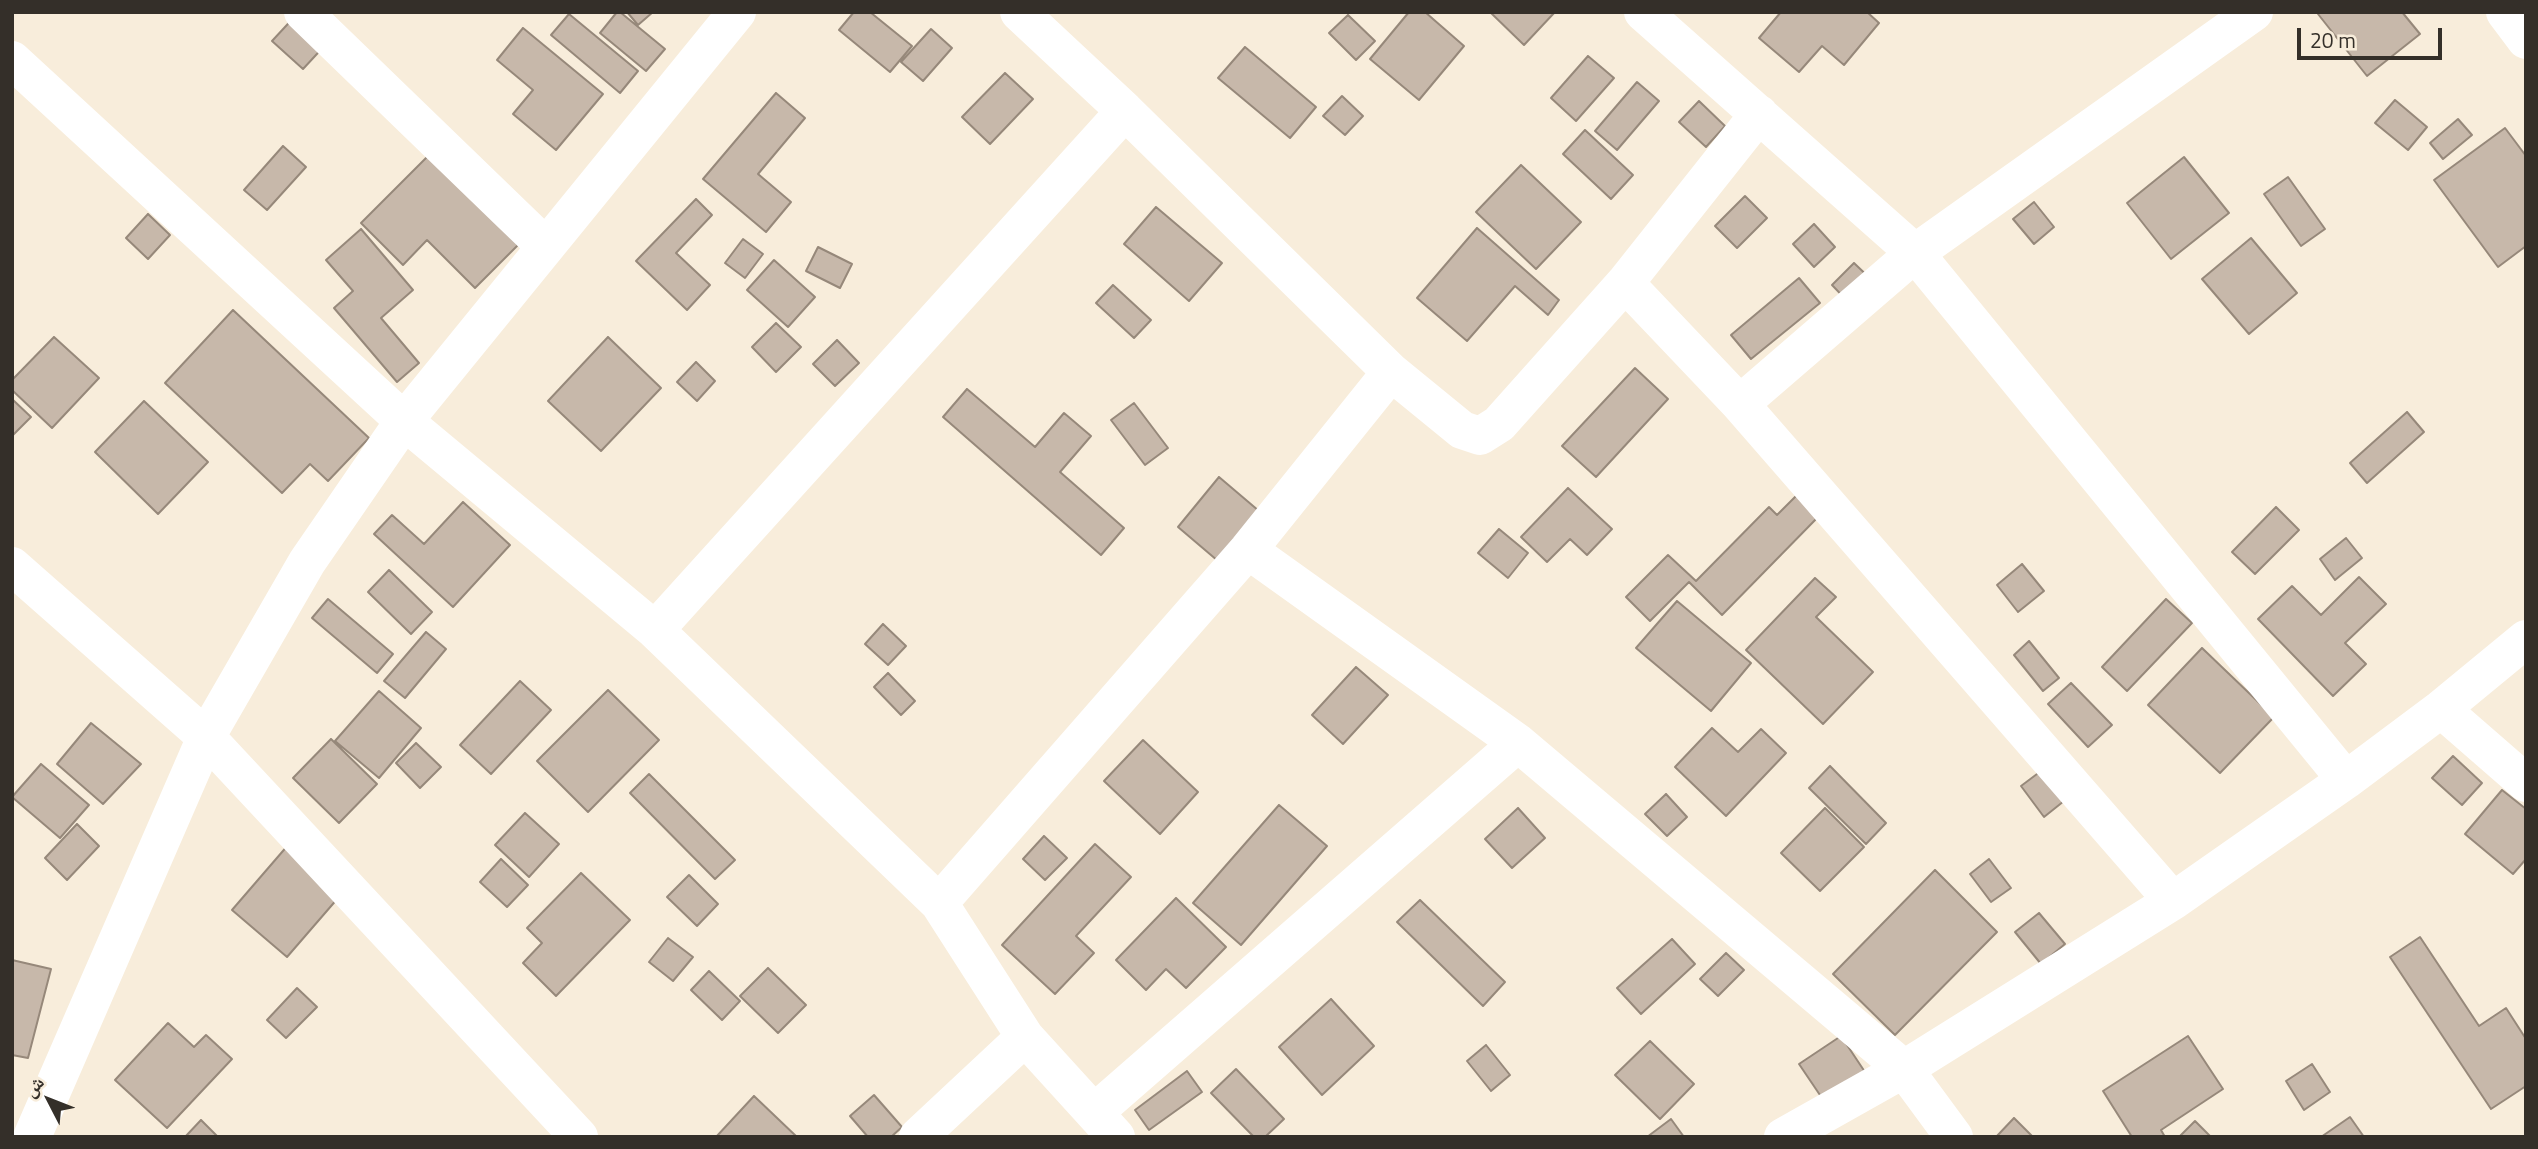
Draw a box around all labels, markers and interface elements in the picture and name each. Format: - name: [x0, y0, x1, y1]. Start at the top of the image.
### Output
- scale bar: [2300, 14, 2445, 58]
- text: 20 m: [2310, 24, 2356, 56]
- north arrow: [14, 1065, 84, 1135]
- text: ش: [15, 1068, 51, 1103]

